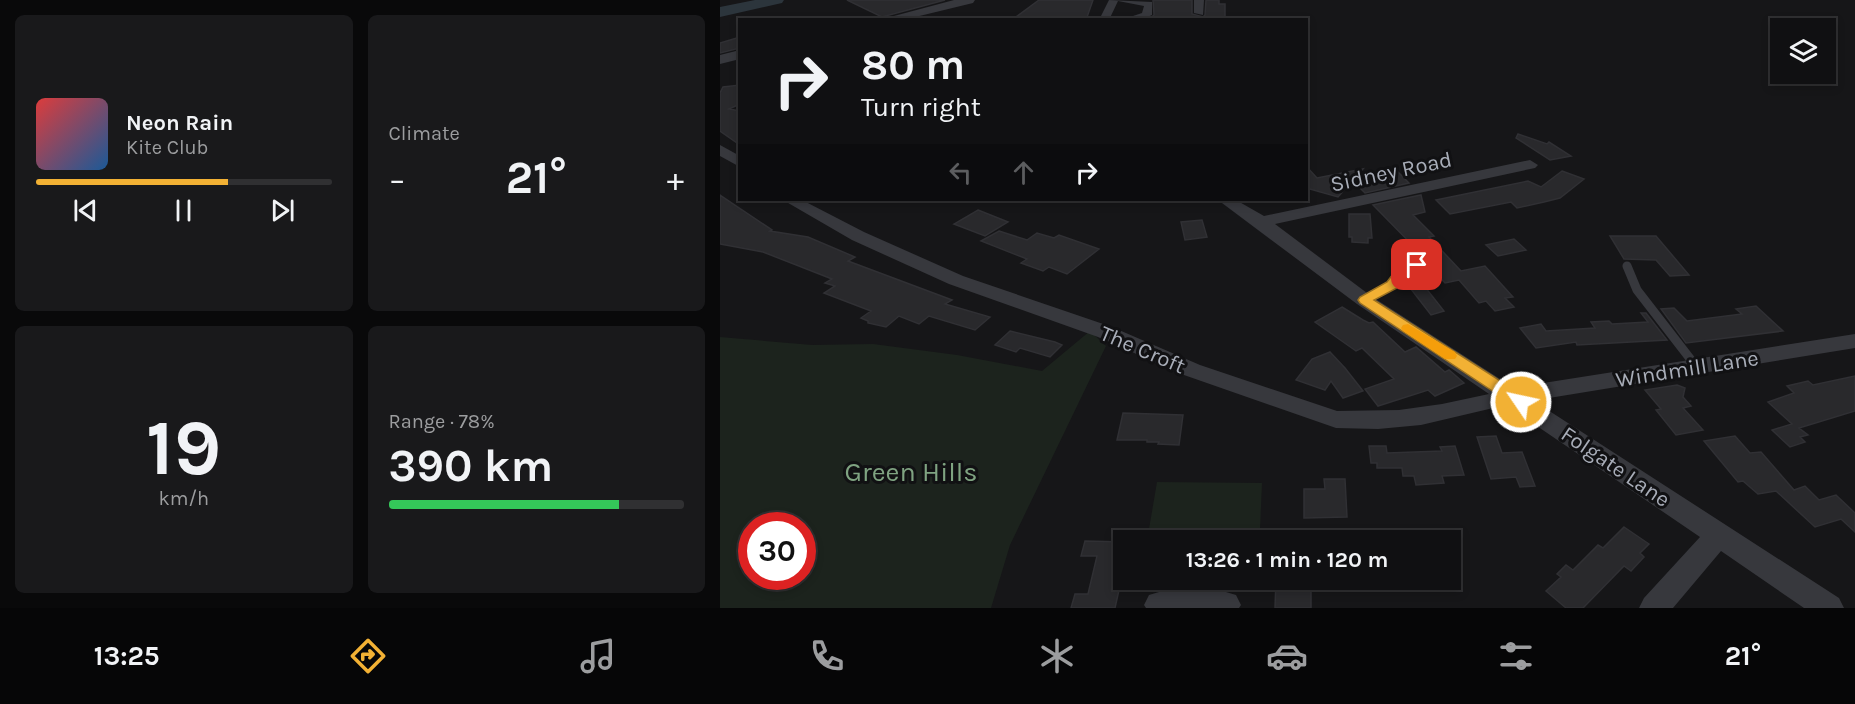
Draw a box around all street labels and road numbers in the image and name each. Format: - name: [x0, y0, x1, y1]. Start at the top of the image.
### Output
- street label: Sidney Road: [1328, 146, 1454, 198]
- street label: The Croft: [1096, 320, 1189, 379]
- street label: Windmill Lane: [1614, 345, 1760, 393]
- street label: Folgate Lane: [1556, 421, 1675, 513]

